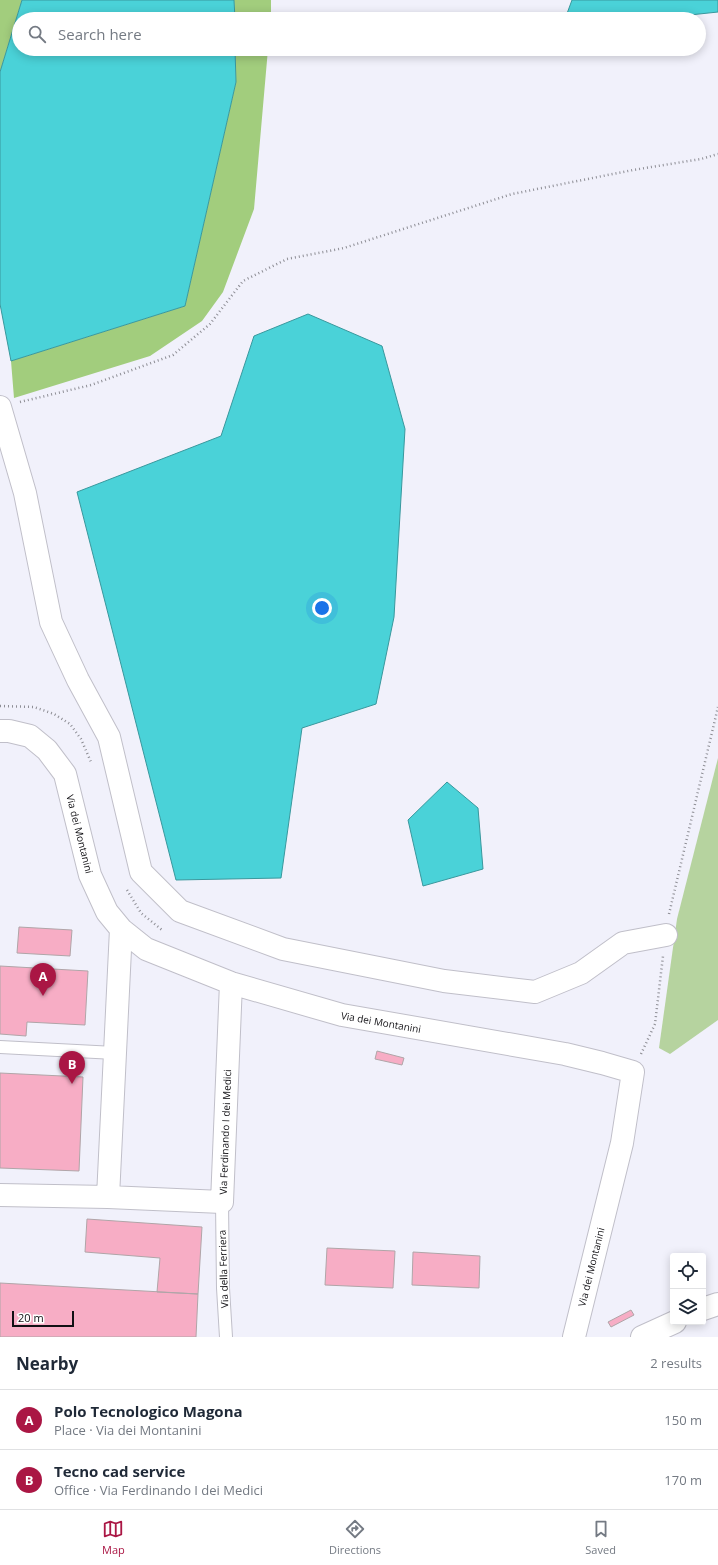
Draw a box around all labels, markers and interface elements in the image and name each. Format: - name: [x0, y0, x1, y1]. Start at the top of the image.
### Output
- search box: [12, 12, 706, 56]
- icon: search: [26, 23, 48, 45]
- text: Search here: [58, 24, 142, 44]
- your location: [312, 598, 332, 618]
- street label: Via dei Montanini: [63, 793, 97, 875]
- pin: A: [30, 963, 56, 996]
- street label: Via dei Montanini: [340, 1008, 422, 1036]
- pin: B: [59, 1051, 85, 1084]
- street label: Via Ferdinando I dei Medici: [216, 1069, 234, 1195]
- street label: Via dei Montanini: [574, 1226, 608, 1308]
- street label: Via della Ferriera: [215, 1230, 231, 1308]
- map controls: [670, 1253, 706, 1325]
- button: locate: [670, 1253, 706, 1289]
- button: layers: [670, 1289, 706, 1325]
- scale bar: [12, 1309, 74, 1328]
- text: 20 m: [18, 1310, 44, 1325]
- text: Nearby: [16, 1352, 78, 1375]
- text: 2 results: [650, 1354, 702, 1372]
- text: Polo Tecnologico Magona: [54, 1401, 243, 1421]
- text: A: [25, 1411, 33, 1429]
- text: 150 m: [664, 1411, 702, 1429]
- text: Place · Via dei Montanini: [54, 1421, 201, 1439]
- text: Tecno cad service: [54, 1461, 185, 1481]
- text: B: [25, 1471, 33, 1489]
- text: 170 m: [664, 1471, 702, 1489]
- text: Office · Via Ferdinando I dei Medici: [54, 1481, 263, 1499]
- tab: Map: [102, 1518, 125, 1557]
- tab: Directions: [329, 1518, 381, 1557]
- tab: Saved: [585, 1518, 616, 1557]

